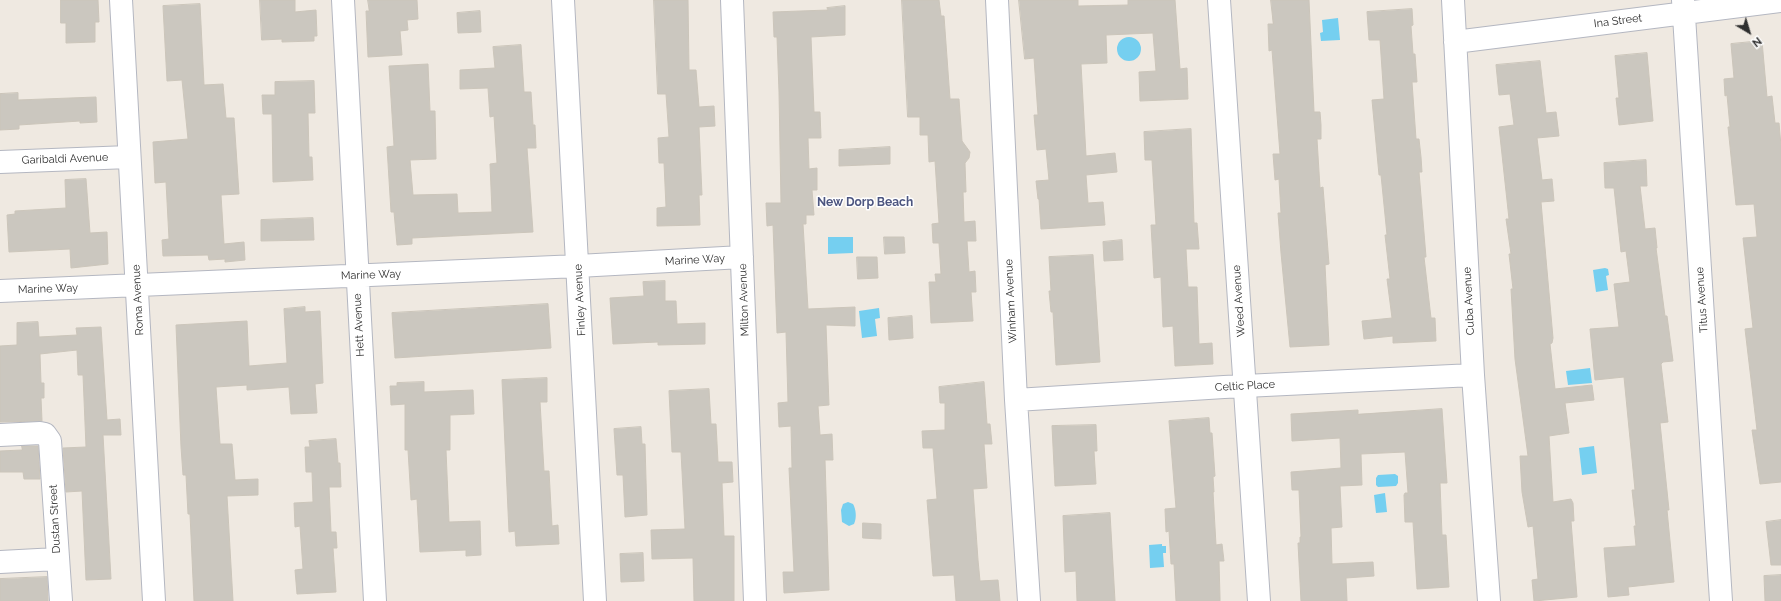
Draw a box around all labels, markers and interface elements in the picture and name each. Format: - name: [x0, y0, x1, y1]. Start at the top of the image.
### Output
- street label: Ina Street: [1593, 11, 1643, 31]
- north arrow: [1729, 12, 1769, 52]
- text: N: [1749, 34, 1764, 50]
- street label: Garibaldi Avenue: [22, 151, 108, 167]
- district label: New Dorp Beach: [817, 195, 913, 209]
- street label: Marine Way: [665, 252, 725, 268]
- street label: Winham Avenue: [1002, 259, 1020, 343]
- street label: Milton Avenue: [736, 263, 752, 337]
- street label: Roma Avenue: [130, 264, 146, 336]
- street label: Finley Avenue: [572, 264, 588, 336]
- street label: Weed Avenue: [1230, 265, 1248, 337]
- street label: Marine Way: [341, 267, 401, 283]
- street label: Cuba Avenue: [1461, 267, 1477, 335]
- street label: Titus Avenue: [1693, 267, 1711, 333]
- street label: Marine Way: [18, 281, 78, 297]
- street label: Hett Avenue: [351, 293, 367, 357]
- street label: Celtic Place: [1215, 378, 1275, 394]
- street label: Dustan Street: [47, 484, 63, 554]

